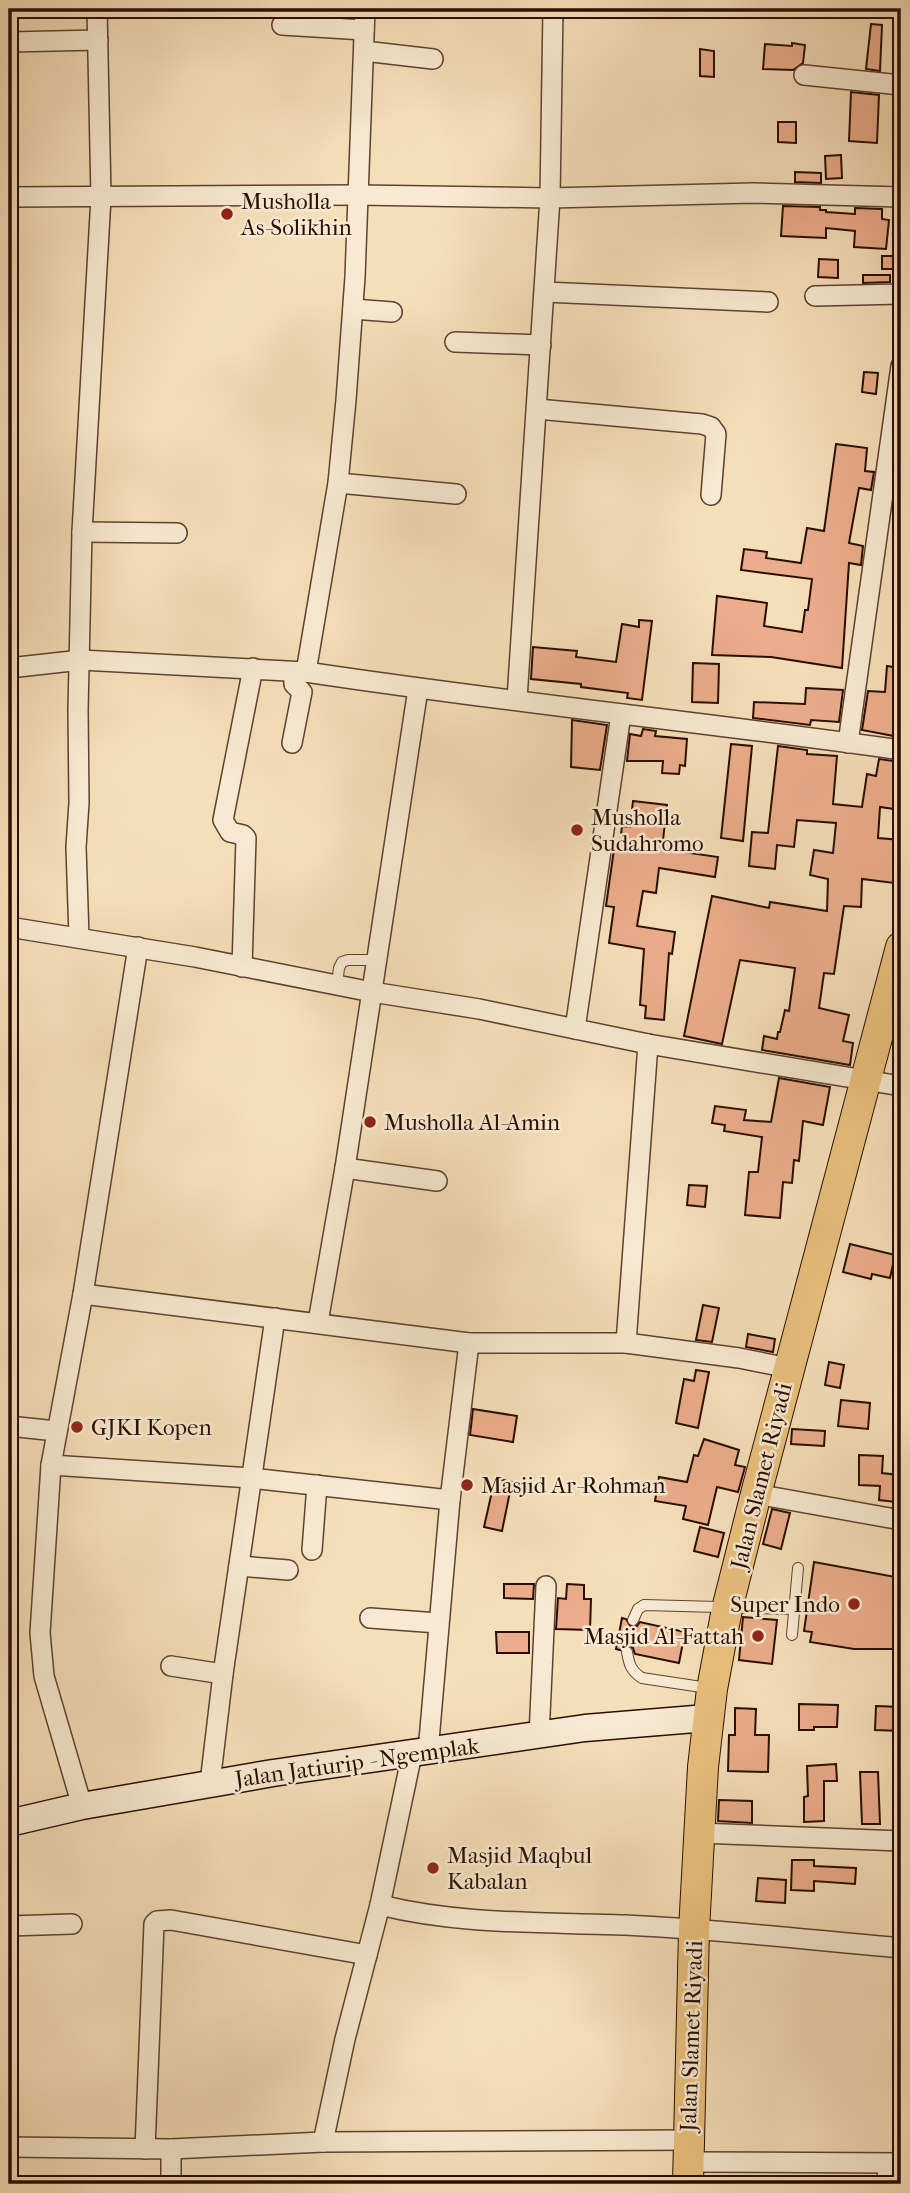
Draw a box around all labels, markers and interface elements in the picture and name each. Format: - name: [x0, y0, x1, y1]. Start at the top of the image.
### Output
- place label: Musholla As-Solikhin: [240, 188, 352, 241]
- marker: Musholla As-Solikhin: [219, 206, 235, 222]
- place label: Musholla Sudahromo: [591, 804, 704, 857]
- marker: Musholla Sudahromo: [569, 822, 585, 838]
- place label: Musholla Al-Amin: [384, 1109, 561, 1136]
- marker: Musholla Al-Amin: [362, 1114, 378, 1130]
- street label: Jalan Slamet Riyadi: [725, 1380, 798, 1574]
- place label: GJKI Kopen: [91, 1414, 212, 1441]
- marker: GJKI Kopen: [69, 1419, 85, 1435]
- place label: Masjid Ar-Rohman: [481, 1472, 666, 1499]
- marker: Masjid Ar-Rohman: [459, 1477, 475, 1493]
- place label: Super Indo: [730, 1591, 840, 1618]
- marker: Super Indo: [846, 1596, 862, 1612]
- place label: Masjid Al-Fattah: [584, 1623, 744, 1650]
- marker: Masjid Al-Fattah: [750, 1628, 766, 1644]
- street label: Jalan Jatiurip - Ngemplak: [231, 1732, 482, 1793]
- place label: Masjid Maqbul Kabalan: [447, 1842, 593, 1895]
- marker: Masjid Maqbul Kabalan: [425, 1860, 441, 1876]
- street label: Jalan Slamet Riyadi: [675, 1940, 708, 2134]

